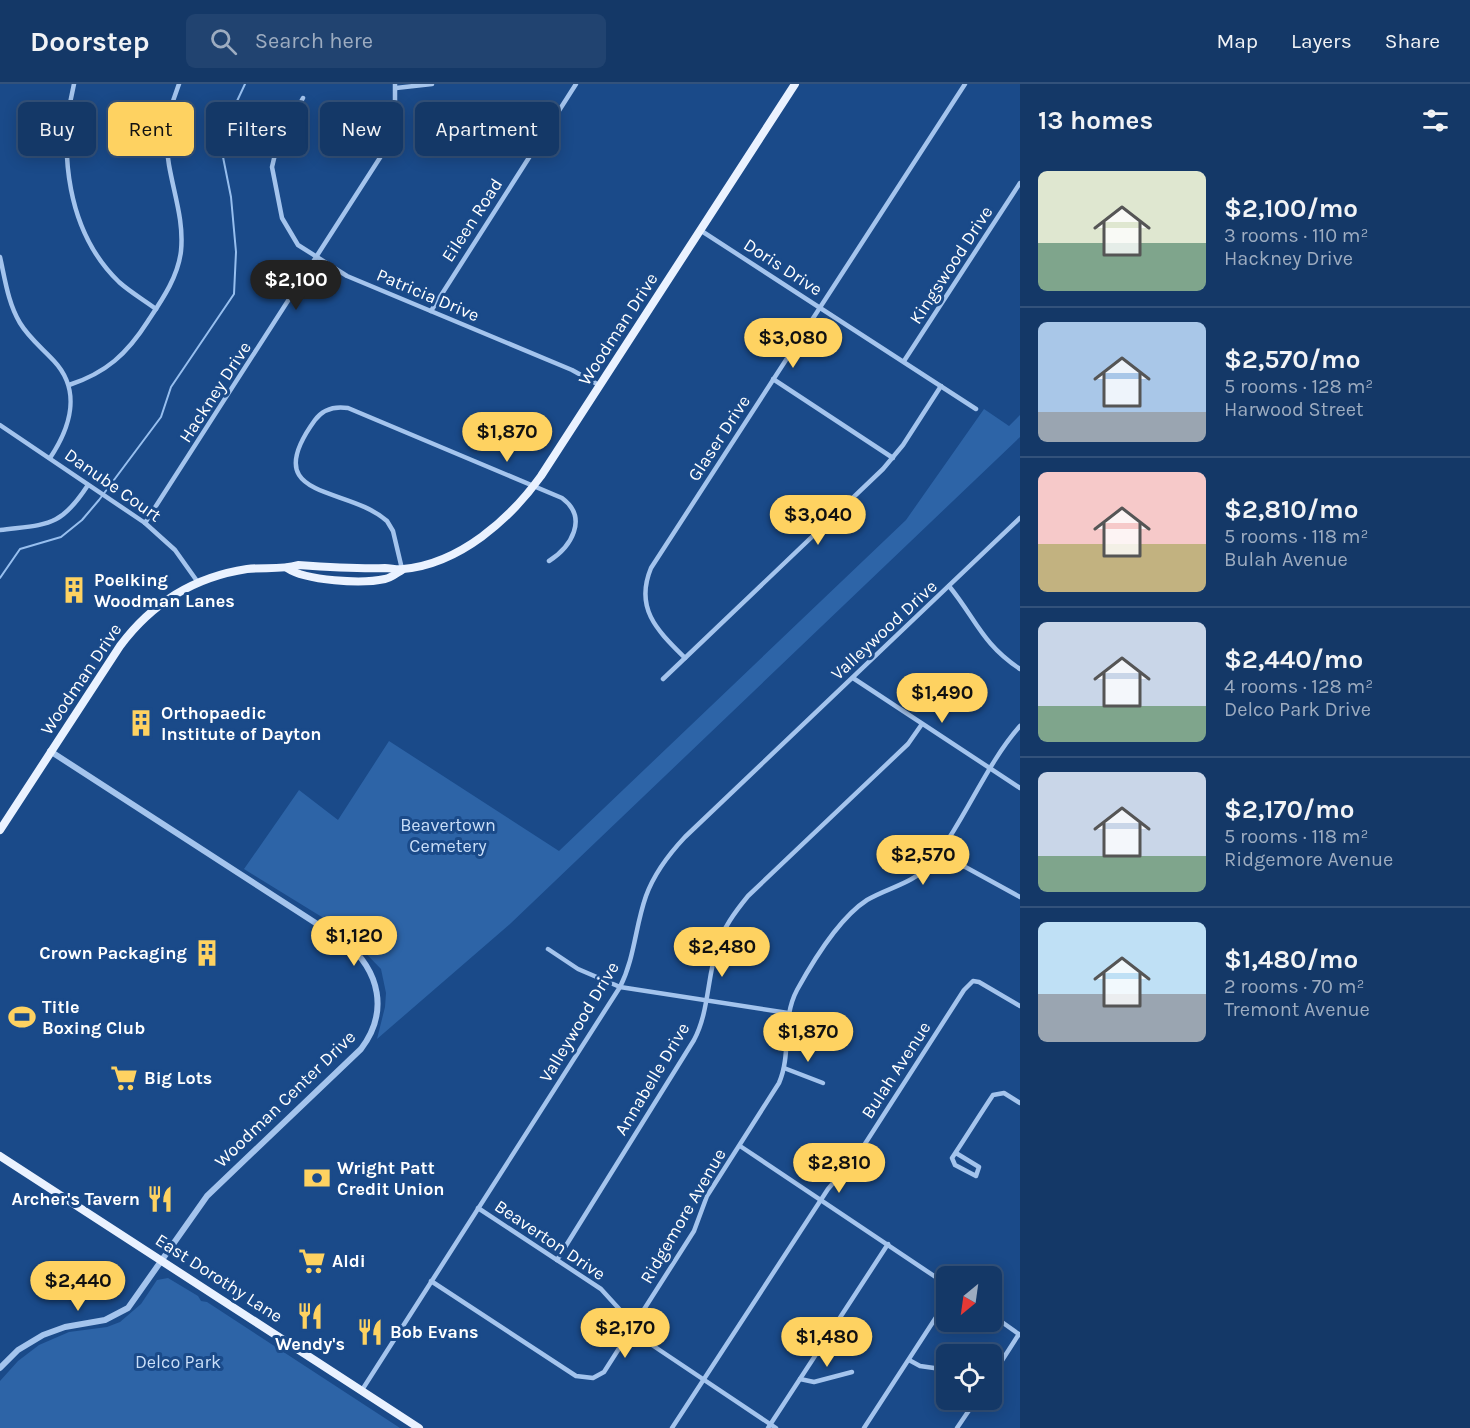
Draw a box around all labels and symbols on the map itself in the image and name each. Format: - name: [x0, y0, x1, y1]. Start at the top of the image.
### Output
- street label: Eileen Road: [437, 174, 507, 266]
- street label: Kingswood Drive: [905, 202, 997, 328]
- street label: Doris Drive: [740, 233, 826, 301]
- pin: $2,100: [247, 260, 345, 311]
- street label: Patricia Drive: [373, 264, 483, 326]
- street label: Woodman Drive: [573, 269, 663, 389]
- pin: $3,080: [744, 318, 842, 369]
- street label: Hackney Drive: [174, 337, 256, 447]
- street label: Glaser Drive: [683, 391, 755, 485]
- pin: $1,870: [458, 412, 556, 463]
- street label: Danube Court: [60, 444, 166, 526]
- pin: $3,040: [769, 495, 867, 546]
- place label: Poelking Woodman Lanes: [94, 569, 235, 612]
- building icon: Poelking Woodman Lanes: [59, 575, 89, 605]
- street label: Valleywood Drive: [826, 575, 942, 685]
- street label: Woodman Drive: [36, 619, 126, 739]
- pin: $1,490: [893, 673, 991, 724]
- place label: Orthopaedic Institute of Dayton: [161, 702, 322, 745]
- building icon: Orthopaedic Institute of Dayton: [126, 708, 156, 738]
- park label: Beavertown Cemetery: [400, 814, 496, 857]
- pin: $2,570: [874, 835, 972, 886]
- pin: $1,120: [305, 916, 403, 967]
- pin: $2,480: [673, 927, 771, 978]
- building icon: Crown Packaging: [192, 938, 222, 968]
- place label: Crown Packaging: [39, 942, 188, 964]
- street label: Valleywood Drive: [534, 958, 624, 1086]
- place label: Title Boxing Club: [42, 996, 145, 1039]
- sports icon: Title Boxing Club: [7, 1002, 37, 1032]
- pin: $1,870: [759, 1012, 857, 1063]
- street label: Bulah Avenue: [856, 1017, 936, 1123]
- street label: Annabelle Drive: [610, 1019, 694, 1139]
- street label: Woodman Center Drive: [210, 1026, 360, 1172]
- supermarket icon: Big Lots: [109, 1063, 139, 1093]
- place label: Big Lots: [144, 1067, 212, 1089]
- pin: $2,810: [790, 1143, 888, 1194]
- street label: Ridgemore Avenue: [635, 1145, 731, 1287]
- place label: Wright Patt Credit Union: [337, 1157, 445, 1200]
- bank icon: Wright Patt Credit Union: [302, 1163, 332, 1193]
- restaurant icon: Archer's Tavern: [145, 1184, 175, 1214]
- place label: Archer's Tavern: [11, 1188, 140, 1210]
- street label: Beaverton Drive: [490, 1195, 610, 1285]
- street label: East Dorothy Lane: [151, 1229, 287, 1327]
- supermarket icon: Aldi: [297, 1246, 327, 1276]
- place label: Aldi: [332, 1250, 366, 1272]
- pin: $2,440: [29, 1261, 127, 1312]
- north arrow: [936, 1266, 1002, 1332]
- restaurant icon: Wendy's: [295, 1301, 325, 1331]
- pin: $2,170: [576, 1308, 674, 1359]
- restaurant icon: Bob Evans: [355, 1317, 385, 1347]
- pin: $1,480: [778, 1317, 876, 1368]
- place label: Bob Evans: [390, 1321, 479, 1343]
- place label: Wendy's: [275, 1333, 345, 1355]
- park label: Delco Park: [135, 1351, 221, 1373]

